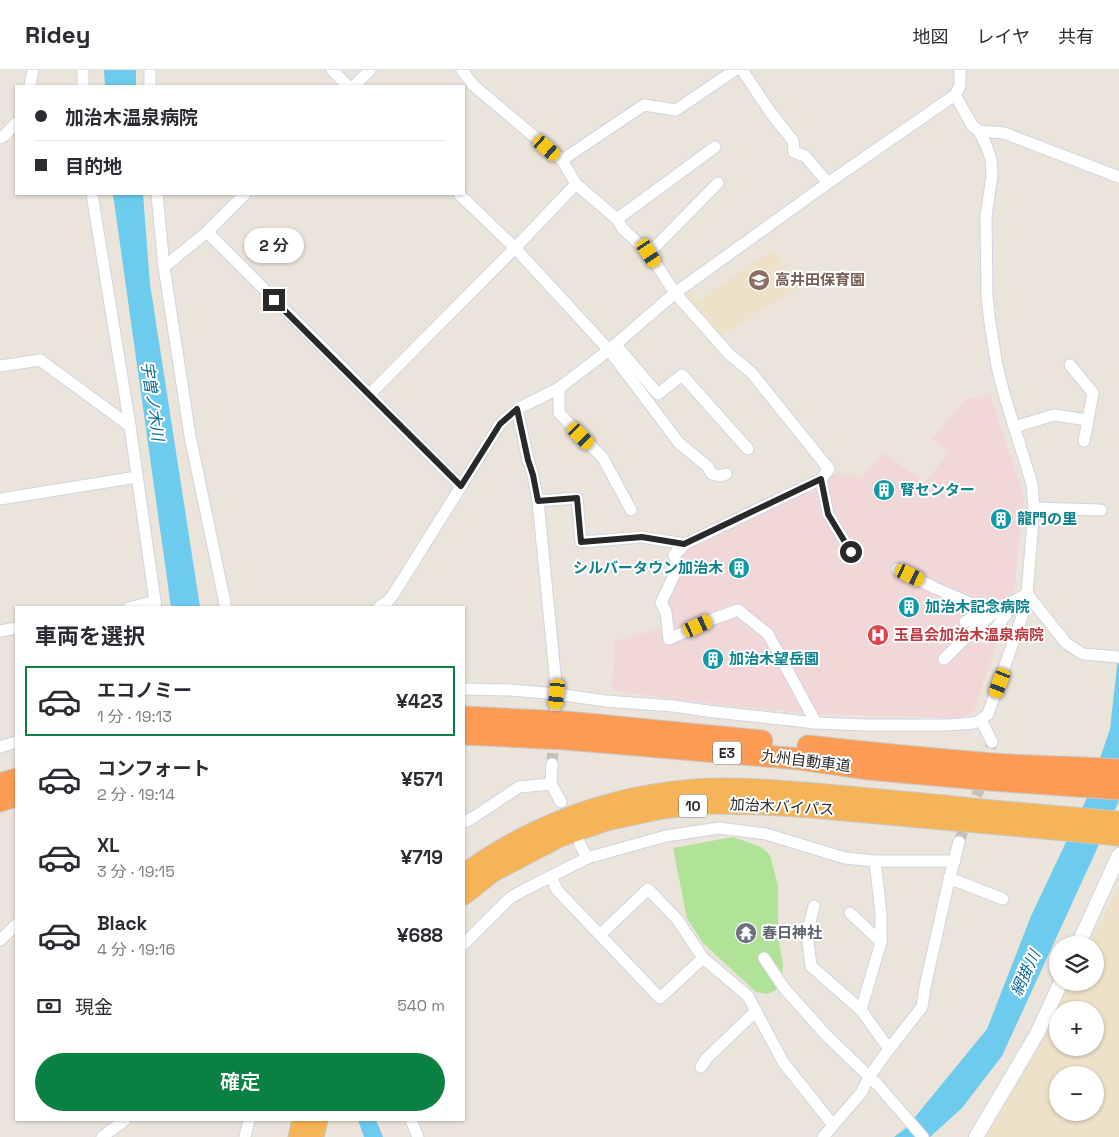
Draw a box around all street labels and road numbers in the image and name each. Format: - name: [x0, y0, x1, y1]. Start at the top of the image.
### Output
- road number: E3: [713, 741, 741, 764]
- street label: 九州自動車道: [760, 746, 852, 775]
- road number: 10: [679, 794, 707, 818]
- street label: 加治木バイパス: [729, 794, 835, 819]

